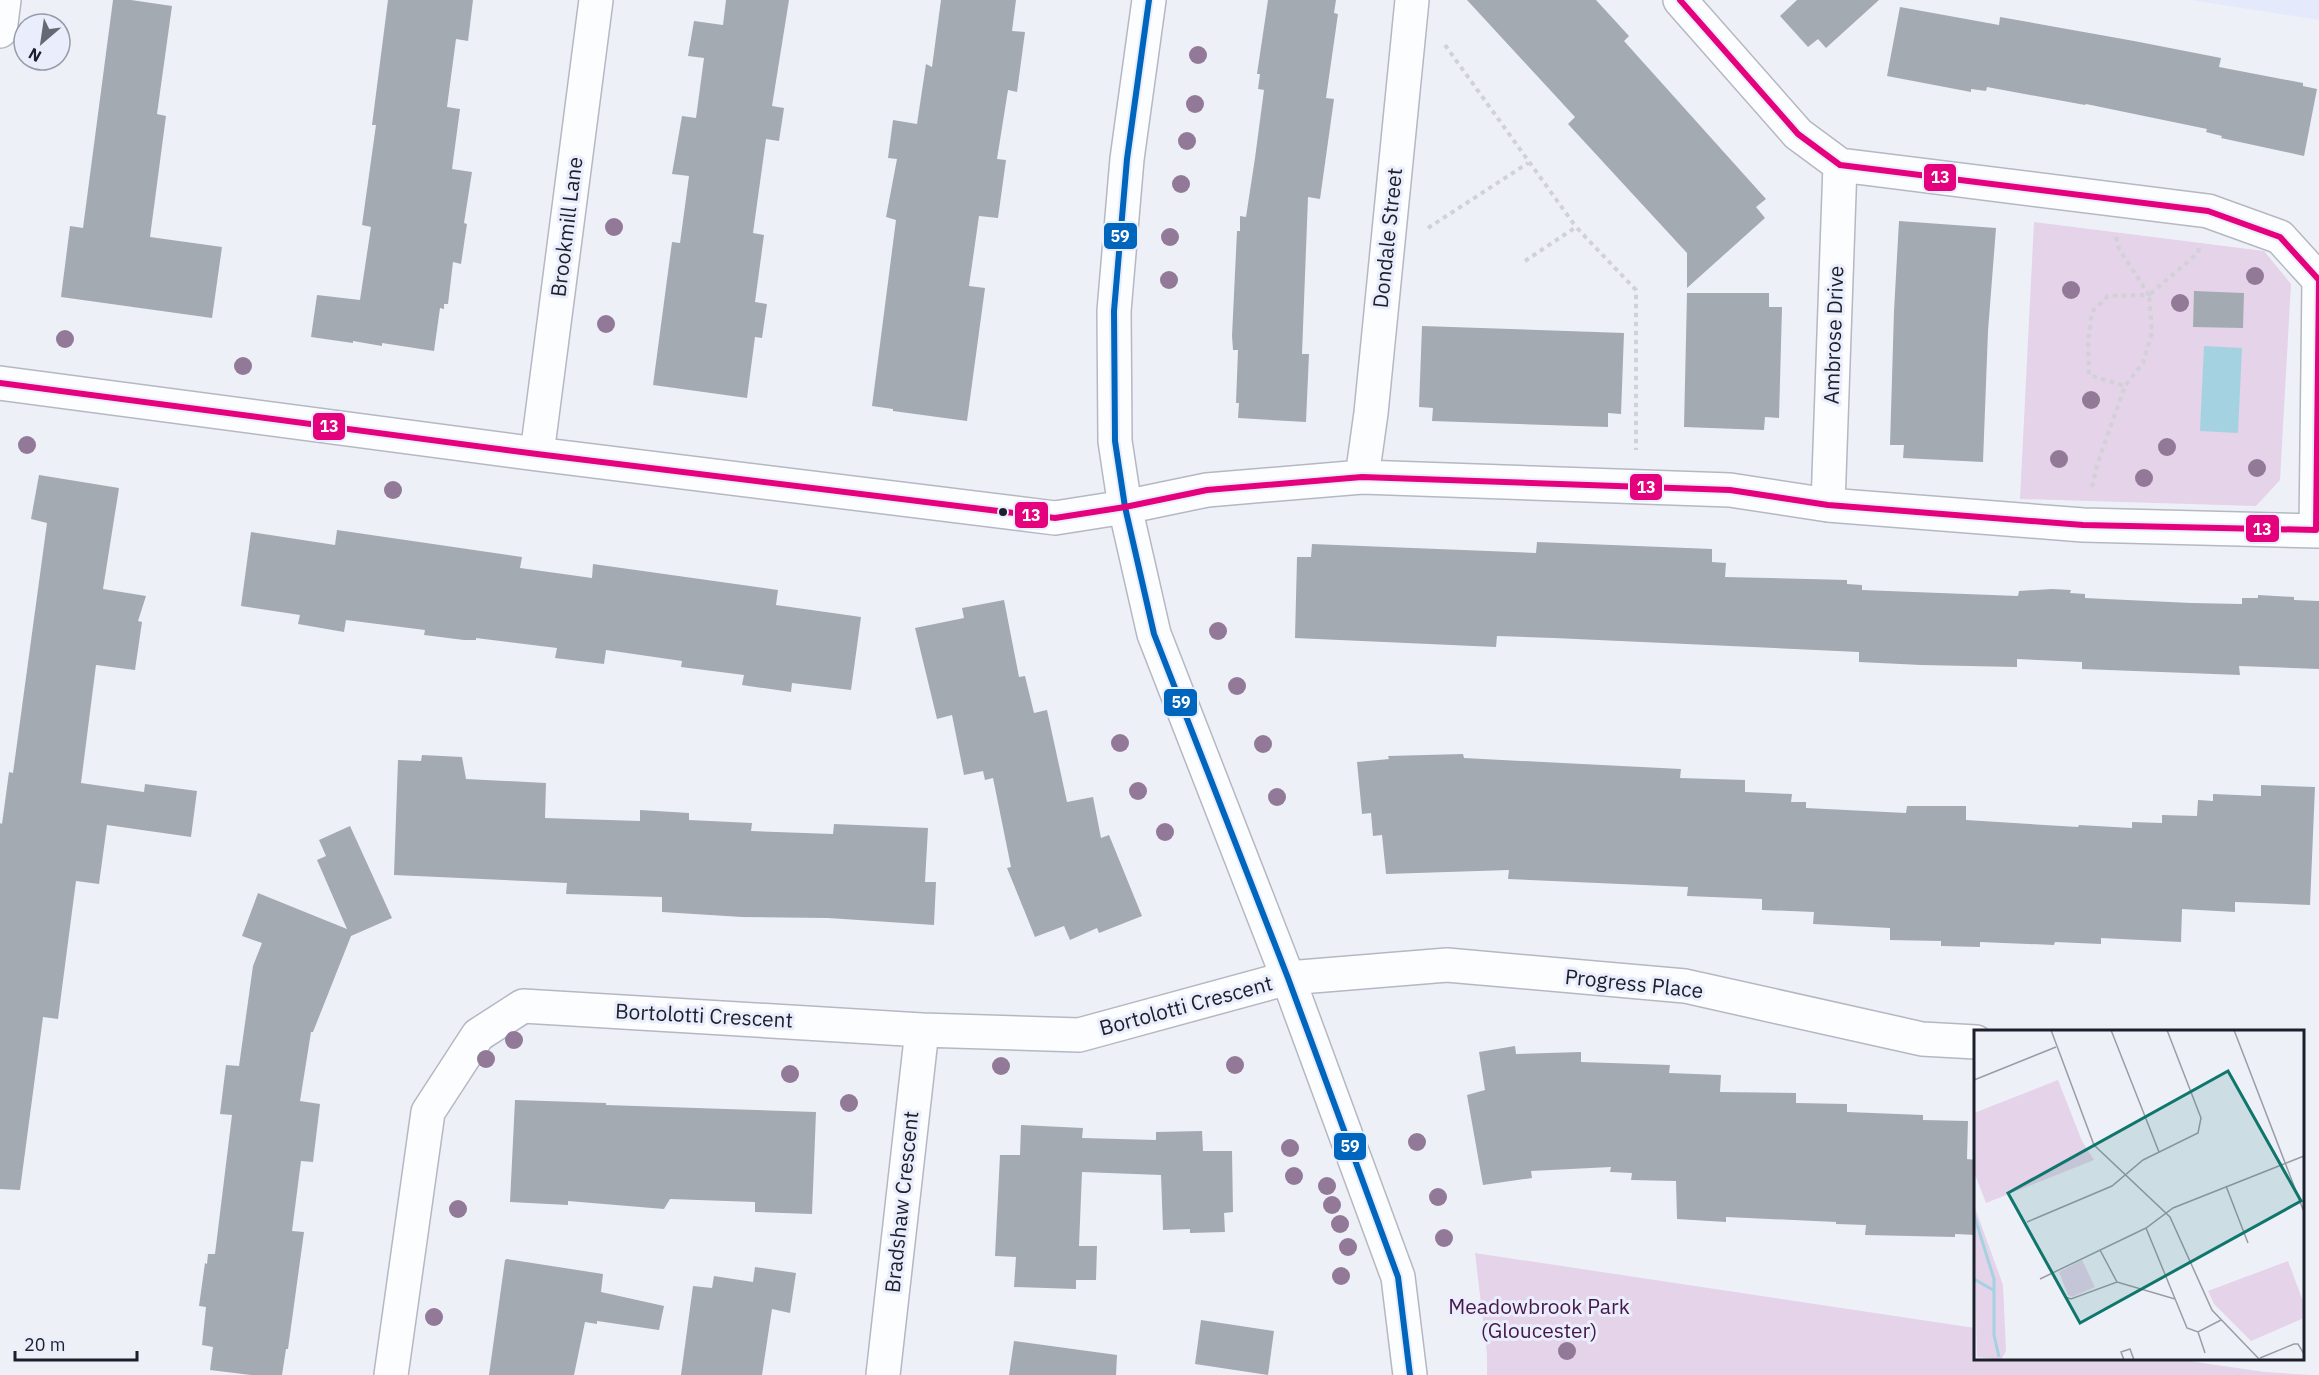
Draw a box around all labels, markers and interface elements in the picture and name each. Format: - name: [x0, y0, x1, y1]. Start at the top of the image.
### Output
- north arrow: [12, 12, 72, 72]
- text: N: [25, 44, 45, 67]
- street label: Brookmill Lane: [544, 155, 588, 299]
- line badge: 13: [1923, 163, 1957, 192]
- street label: Dondale Street: [1366, 166, 1408, 309]
- text: 13: [1930, 167, 1950, 187]
- line badge: 59: [1103, 222, 1138, 250]
- text: 59: [1110, 226, 1130, 246]
- street label: Ambrose Drive: [1817, 265, 1849, 405]
- line badge: 13: [312, 412, 346, 441]
- text: 13: [319, 416, 339, 436]
- line badge: 13: [1629, 473, 1663, 501]
- text: 13: [1636, 477, 1656, 497]
- line badge: 13: [1014, 501, 1049, 529]
- text: 13: [1021, 505, 1041, 525]
- unlabelled marker: [997, 506, 1009, 518]
- line badge: 13: [2245, 514, 2280, 543]
- text: 13: [2252, 519, 2272, 539]
- line badge: 59: [1163, 688, 1198, 717]
- text: 59: [1171, 692, 1191, 712]
- street label: Progress Place: [1564, 962, 1705, 1004]
- street label: Bortolotti Crescent: [1096, 968, 1275, 1042]
- street label: Bortolotti Crescent: [614, 996, 794, 1034]
- inset map: [1974, 1030, 2304, 1360]
- street label: Bradshaw Crescent: [878, 1110, 924, 1294]
- line badge: 59: [1333, 1132, 1367, 1161]
- text: 59: [1340, 1136, 1360, 1156]
- park label: Meadowbrook Park (Gloucester): [1448, 1292, 1630, 1344]
- scale bar: [15, 1324, 136, 1362]
- text: 20 m: [24, 1333, 66, 1356]

